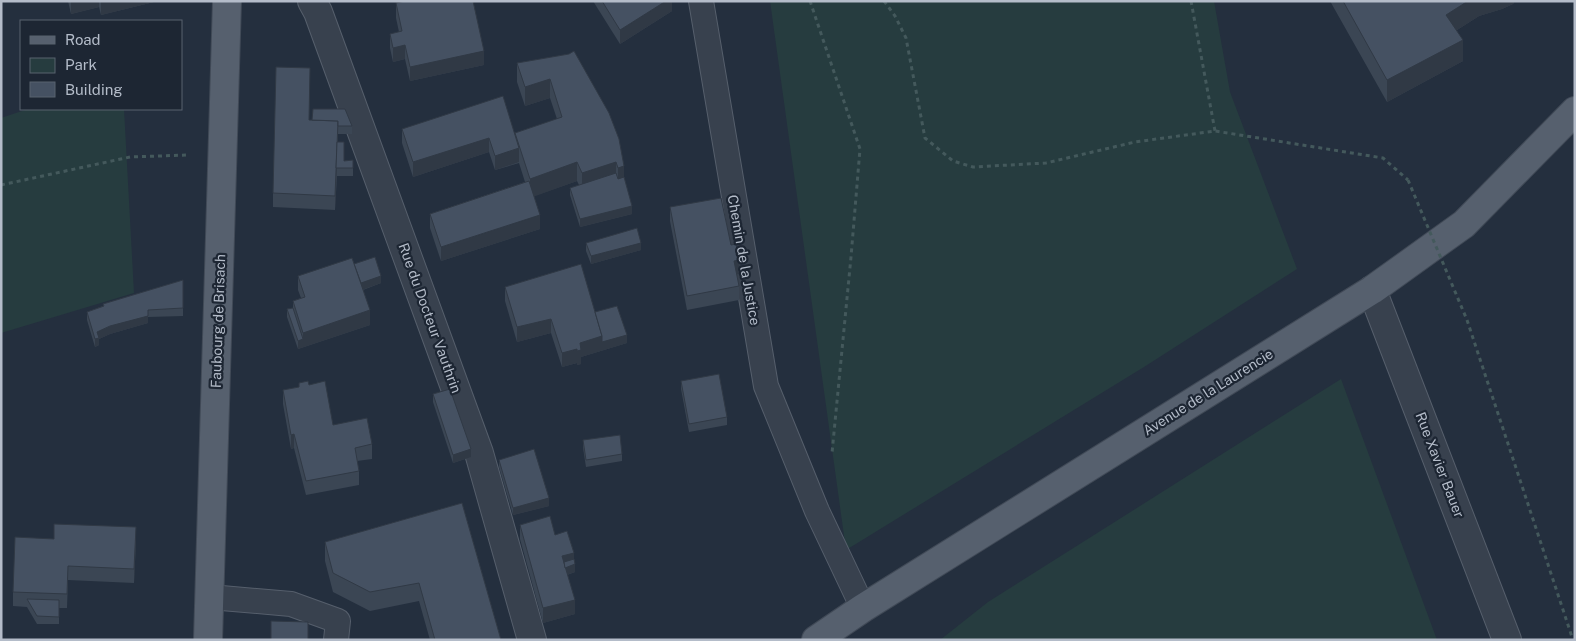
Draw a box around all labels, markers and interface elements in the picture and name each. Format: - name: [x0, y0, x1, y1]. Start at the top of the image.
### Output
- legend: [20, 20, 182, 110]
- text: Road: [65, 31, 101, 48]
- text: Park: [65, 56, 97, 73]
- text: Building: [65, 81, 123, 98]
- street label: Chemin de la Justice: [725, 193, 763, 327]
- street label: Rue du Docteur Vauthrin: [395, 241, 465, 395]
- street label: Faubourg de Brisach: [208, 254, 228, 388]
- street label: Avenue de la Laurencie: [1140, 345, 1276, 439]
- street label: Rue Xavier Bauer: [1412, 410, 1468, 520]

